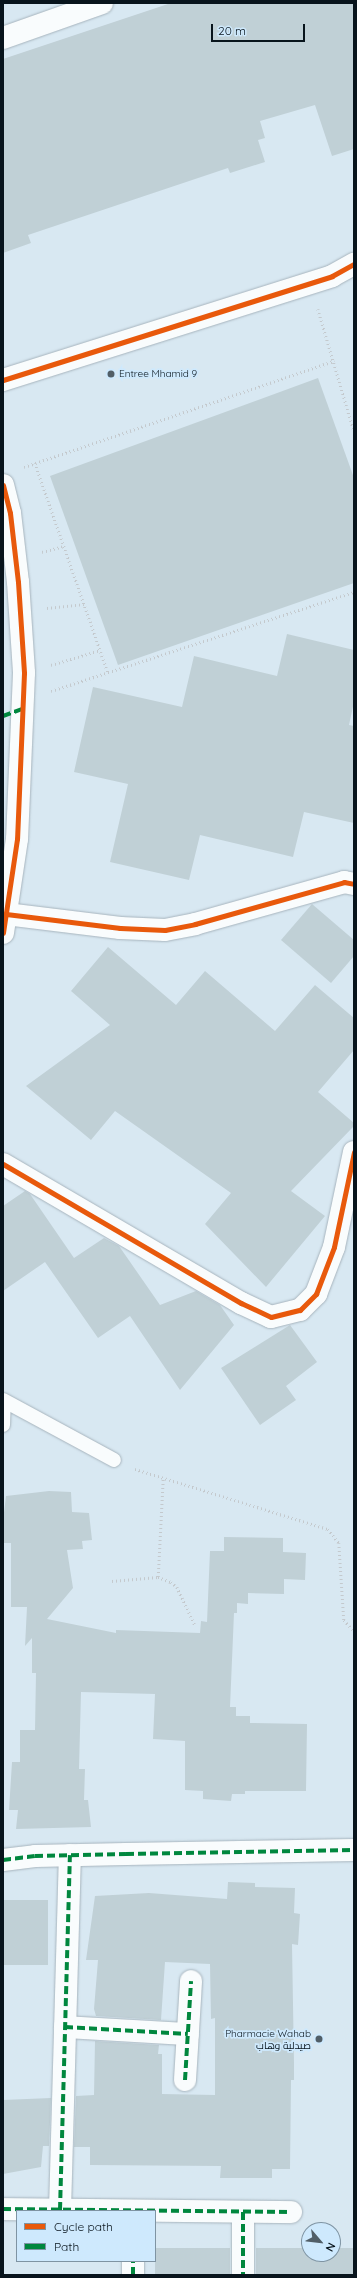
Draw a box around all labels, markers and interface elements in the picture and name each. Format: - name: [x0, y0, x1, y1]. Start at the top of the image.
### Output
- scale bar: [213, 16, 307, 42]
- text: 20 m: [218, 23, 246, 38]
- place label: Entree Mhamid 9: [119, 368, 197, 380]
- marker: Entree Mhamid 9: [106, 369, 116, 379]
- place label: Pharmacie Wahab صيدلية وهاب: [225, 2027, 311, 2050]
- marker: Pharmacie Wahab صيدلية وهاب: [314, 2034, 324, 2044]
- legend: [16, 2210, 156, 2262]
- text: Cycle path: [54, 2219, 113, 2234]
- north arrow: [301, 2222, 341, 2262]
- text: Path: [54, 2239, 79, 2254]
- text: N: [323, 2240, 339, 2254]

